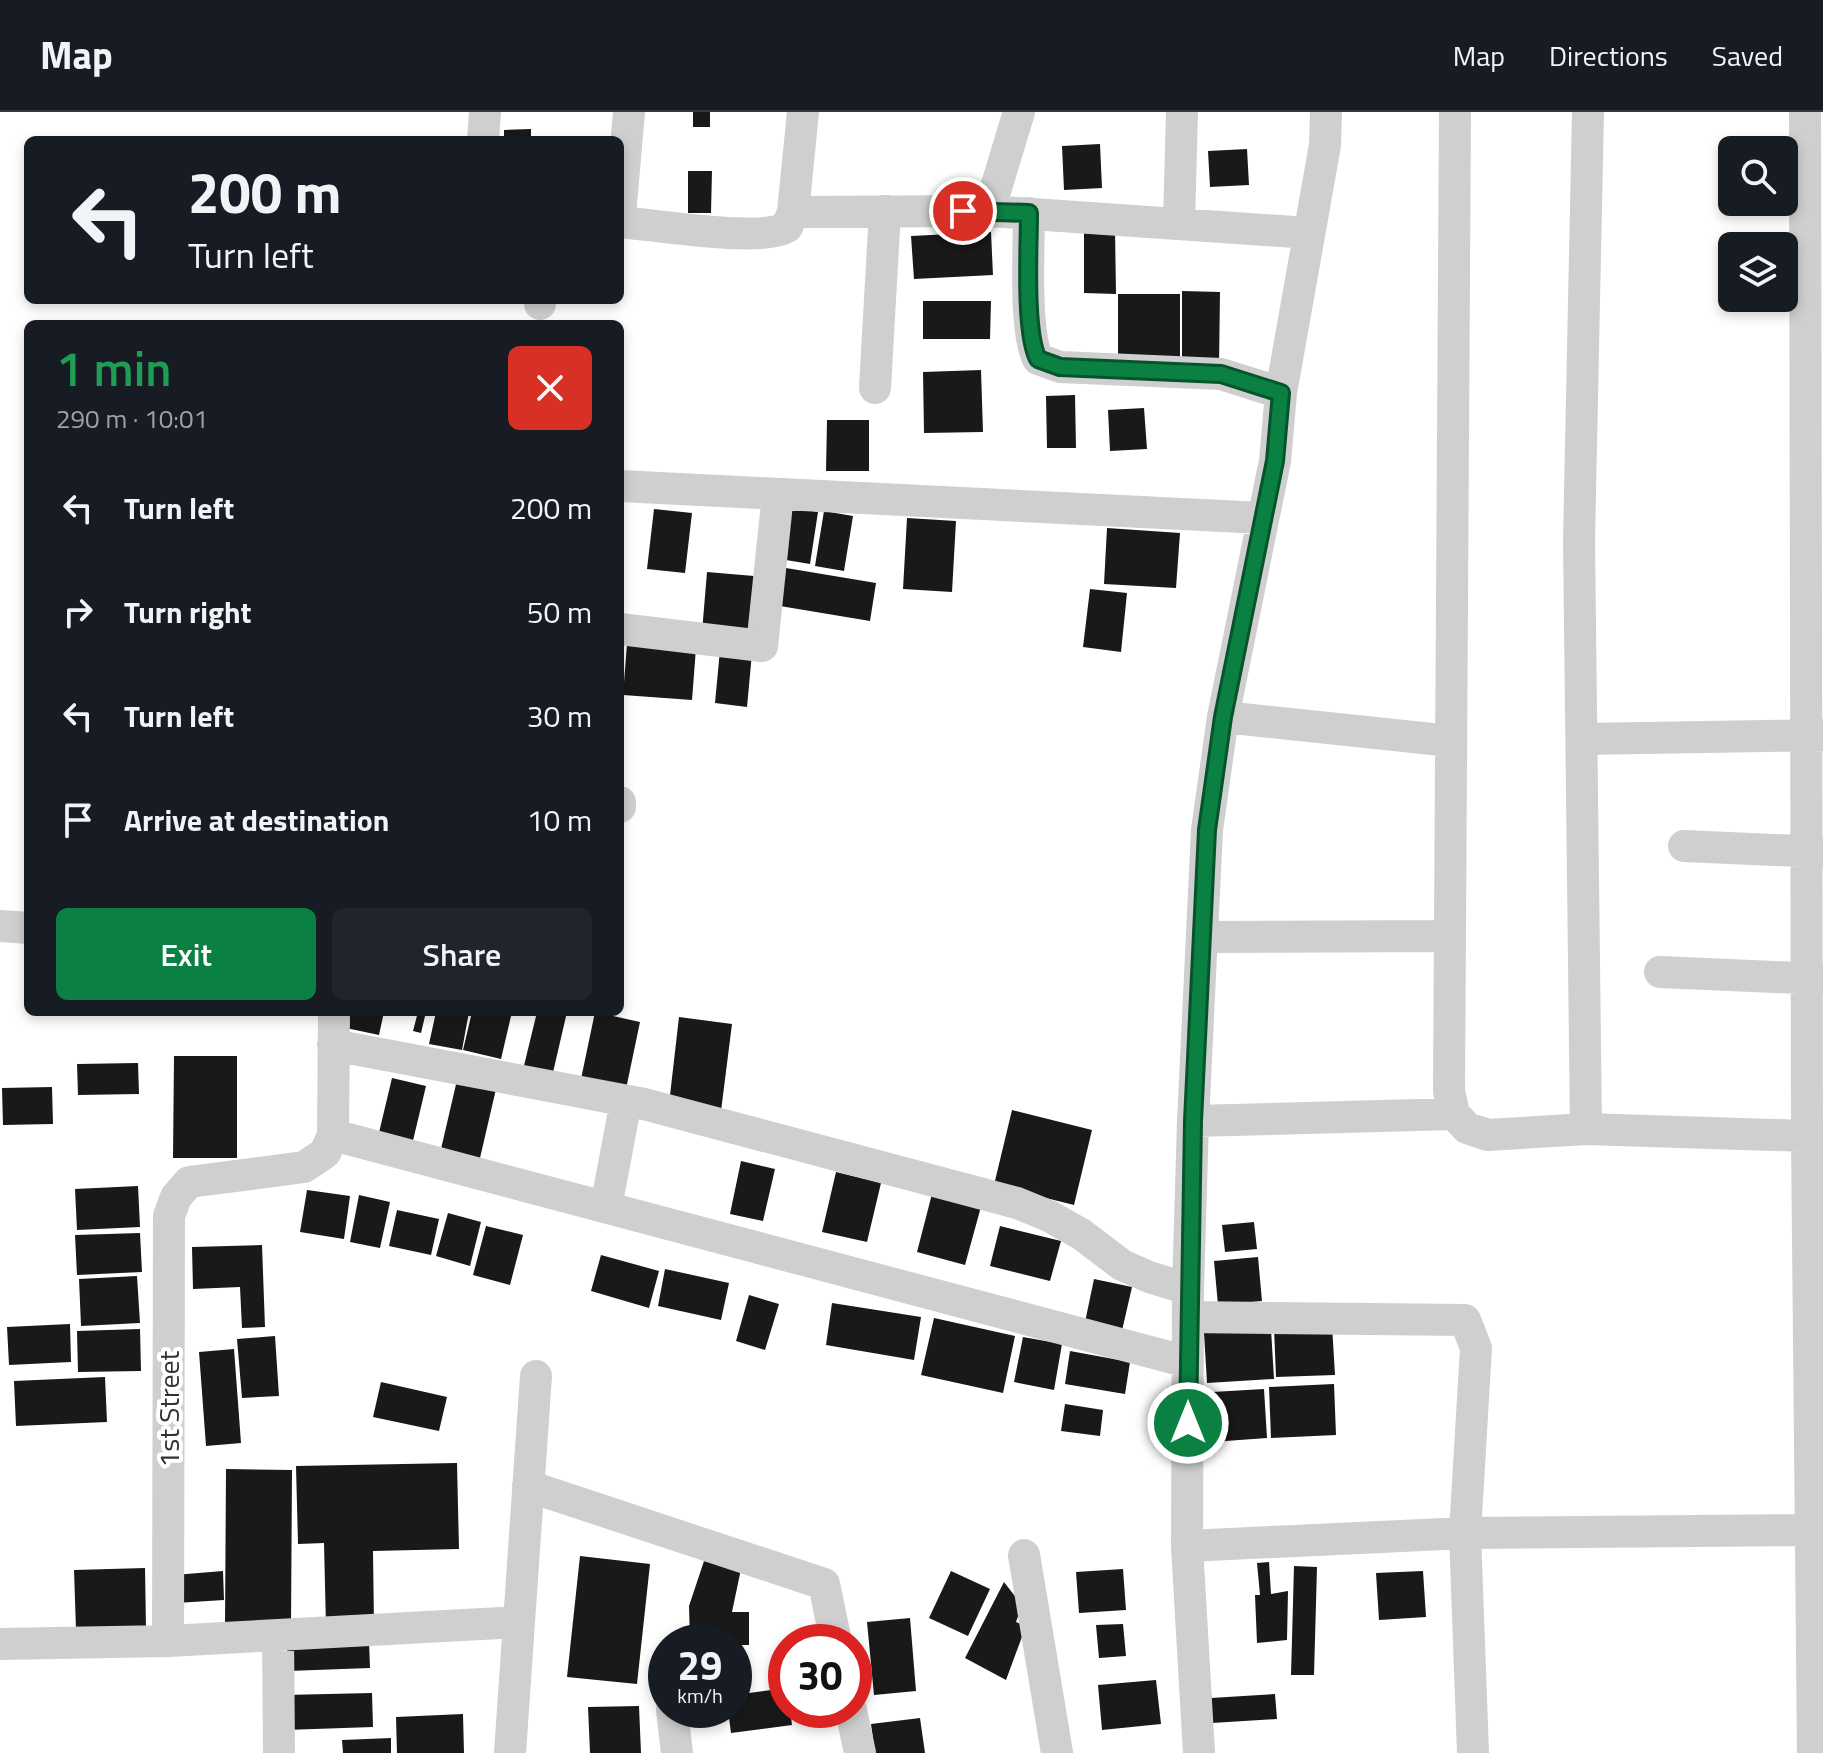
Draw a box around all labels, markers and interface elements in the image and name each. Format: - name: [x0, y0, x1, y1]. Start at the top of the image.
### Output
- text: Map: [40, 26, 113, 84]
- text: Map: [1453, 34, 1505, 77]
- text: Directions: [1549, 34, 1668, 77]
- text: Saved: [1712, 34, 1783, 77]
- map controls: [1718, 136, 1798, 312]
- button: search: [1718, 136, 1798, 216]
- text: 200 m: [188, 150, 341, 235]
- icon: left: [56, 168, 160, 272]
- pin: [929, 177, 997, 245]
- icon: arrive: [941, 189, 985, 233]
- text: Turn left: [188, 227, 314, 282]
- button: layers: [1718, 232, 1798, 312]
- text: 1 min: [56, 332, 171, 405]
- button: close: [508, 346, 592, 430]
- text: 290 m · 10:01: [56, 399, 208, 438]
- text: Turn left: [124, 485, 234, 531]
- text: 200 m: [510, 485, 592, 531]
- icon: left: [56, 486, 100, 530]
- text: Turn right: [124, 589, 252, 635]
- text: 50 m: [527, 589, 592, 635]
- icon: right: [56, 590, 100, 634]
- text: Turn left: [124, 693, 234, 739]
- text: 30 m: [527, 693, 592, 739]
- icon: left: [56, 694, 100, 738]
- text: Arrive at destination: [124, 797, 389, 843]
- text: 10 m: [527, 797, 592, 843]
- icon: arrive: [56, 798, 100, 842]
- button: Exit: [56, 908, 316, 1000]
- button: Share: [332, 908, 592, 1000]
- street label: 1st Street: [147, 1350, 190, 1467]
- position arrow: [1146, 1381, 1230, 1465]
- speed limit sign: 30: [768, 1624, 872, 1728]
- text: 29: [678, 1635, 722, 1696]
- text: km/h: [677, 1680, 723, 1711]

